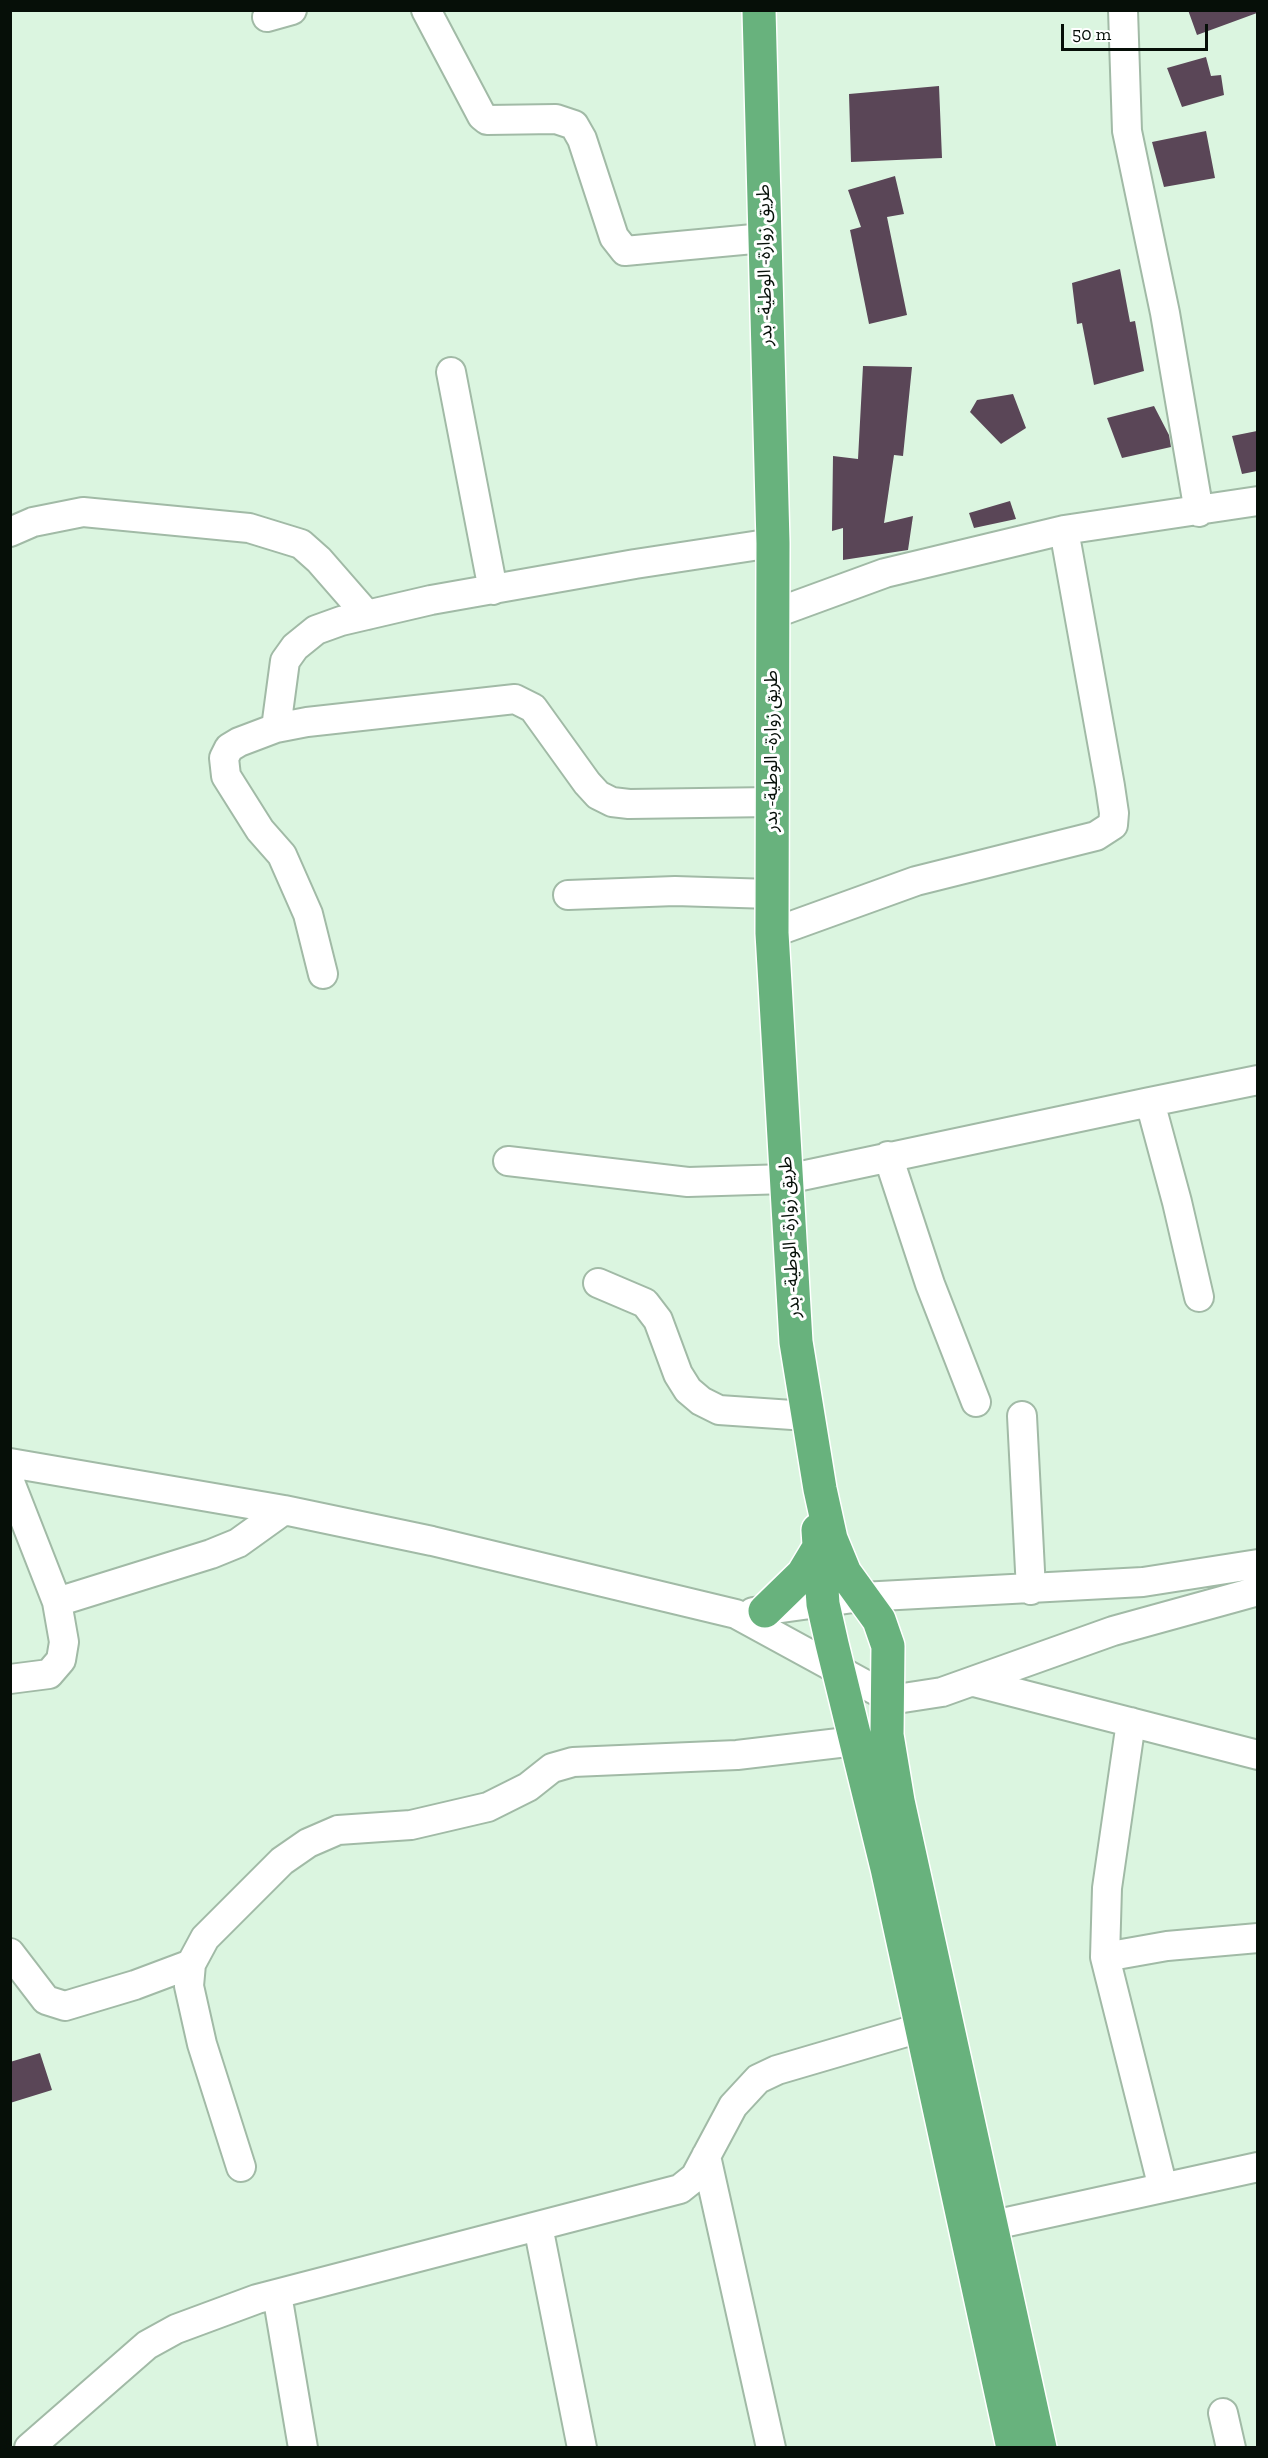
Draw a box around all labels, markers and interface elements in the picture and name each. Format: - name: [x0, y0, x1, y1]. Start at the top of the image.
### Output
- scale bar: [1064, 12, 1211, 50]
- text: 50 m: [1072, 23, 1111, 45]
- street label: طريق زوارة- الوطية- بدر: [753, 184, 777, 346]
- street label: طريق زوارة- الوطية- بدر: [761, 670, 783, 832]
- street label: طريق زوارة- الوطية- بدر: [775, 1156, 805, 1318]

